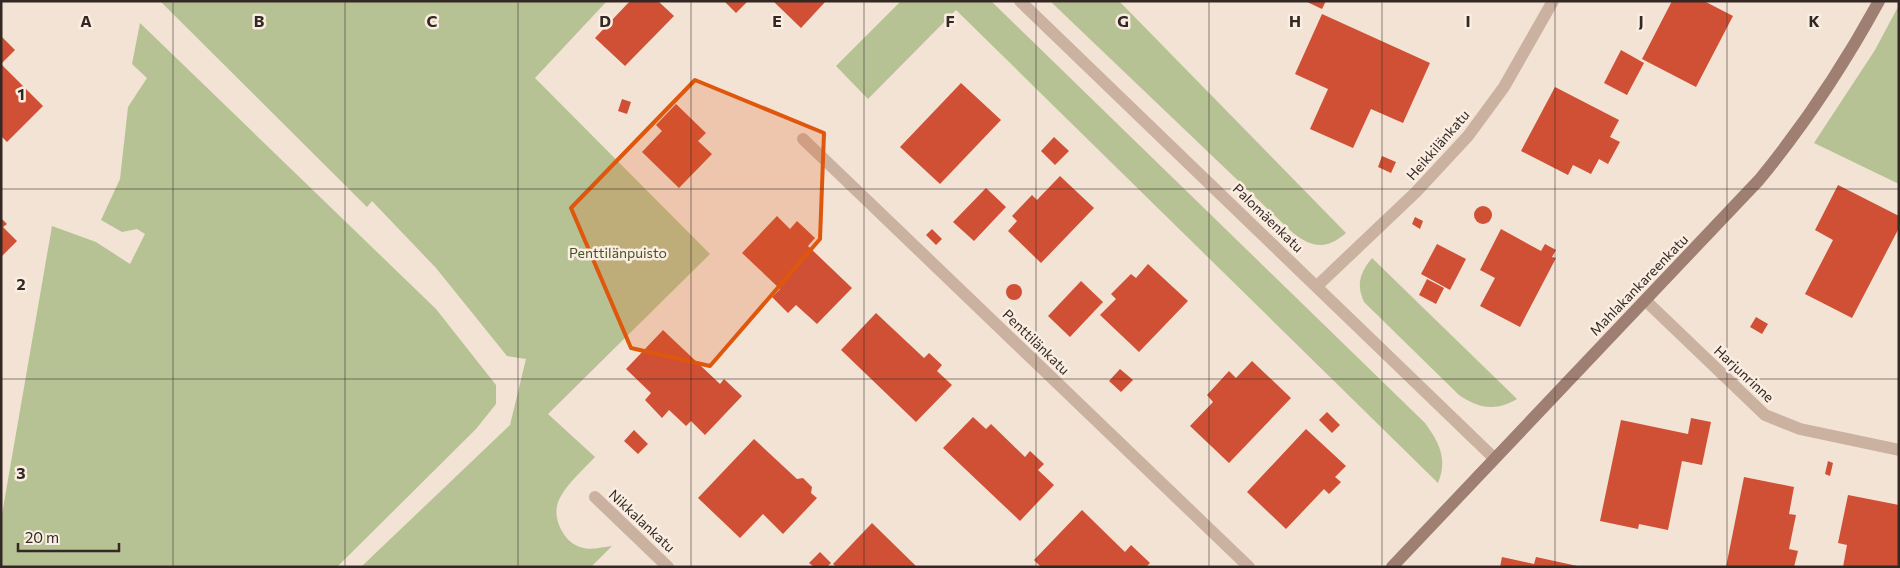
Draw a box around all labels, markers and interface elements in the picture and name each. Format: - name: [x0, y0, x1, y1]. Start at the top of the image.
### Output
- text: A: [80, 11, 92, 30]
- text: B: [254, 11, 265, 30]
- text: C: [427, 11, 438, 30]
- text: D: [599, 11, 611, 30]
- text: E: [772, 11, 782, 30]
- text: F: [945, 11, 955, 30]
- text: G: [1117, 11, 1129, 30]
- text: H: [1289, 11, 1301, 30]
- text: I: [1465, 11, 1471, 30]
- text: J: [1638, 11, 1644, 30]
- text: K: [1808, 11, 1820, 30]
- text: 1: [17, 84, 25, 103]
- street label: Heikkilänkatu: [1402, 106, 1473, 183]
- street label: Palomäenkatu: [1230, 180, 1307, 255]
- street label: Mahlakankareenkatu: [1586, 231, 1691, 339]
- park label: Penttilänpuisto: [569, 244, 667, 261]
- text: 2: [16, 274, 26, 293]
- street label: Penttilänkatu: [999, 306, 1073, 378]
- street label: Harjunrinne: [1711, 342, 1778, 406]
- text: 3: [16, 463, 26, 482]
- street label: Nikkalankatu: [606, 486, 679, 556]
- scale bar: [18, 520, 119, 552]
- text: 20 m: [25, 528, 59, 546]

